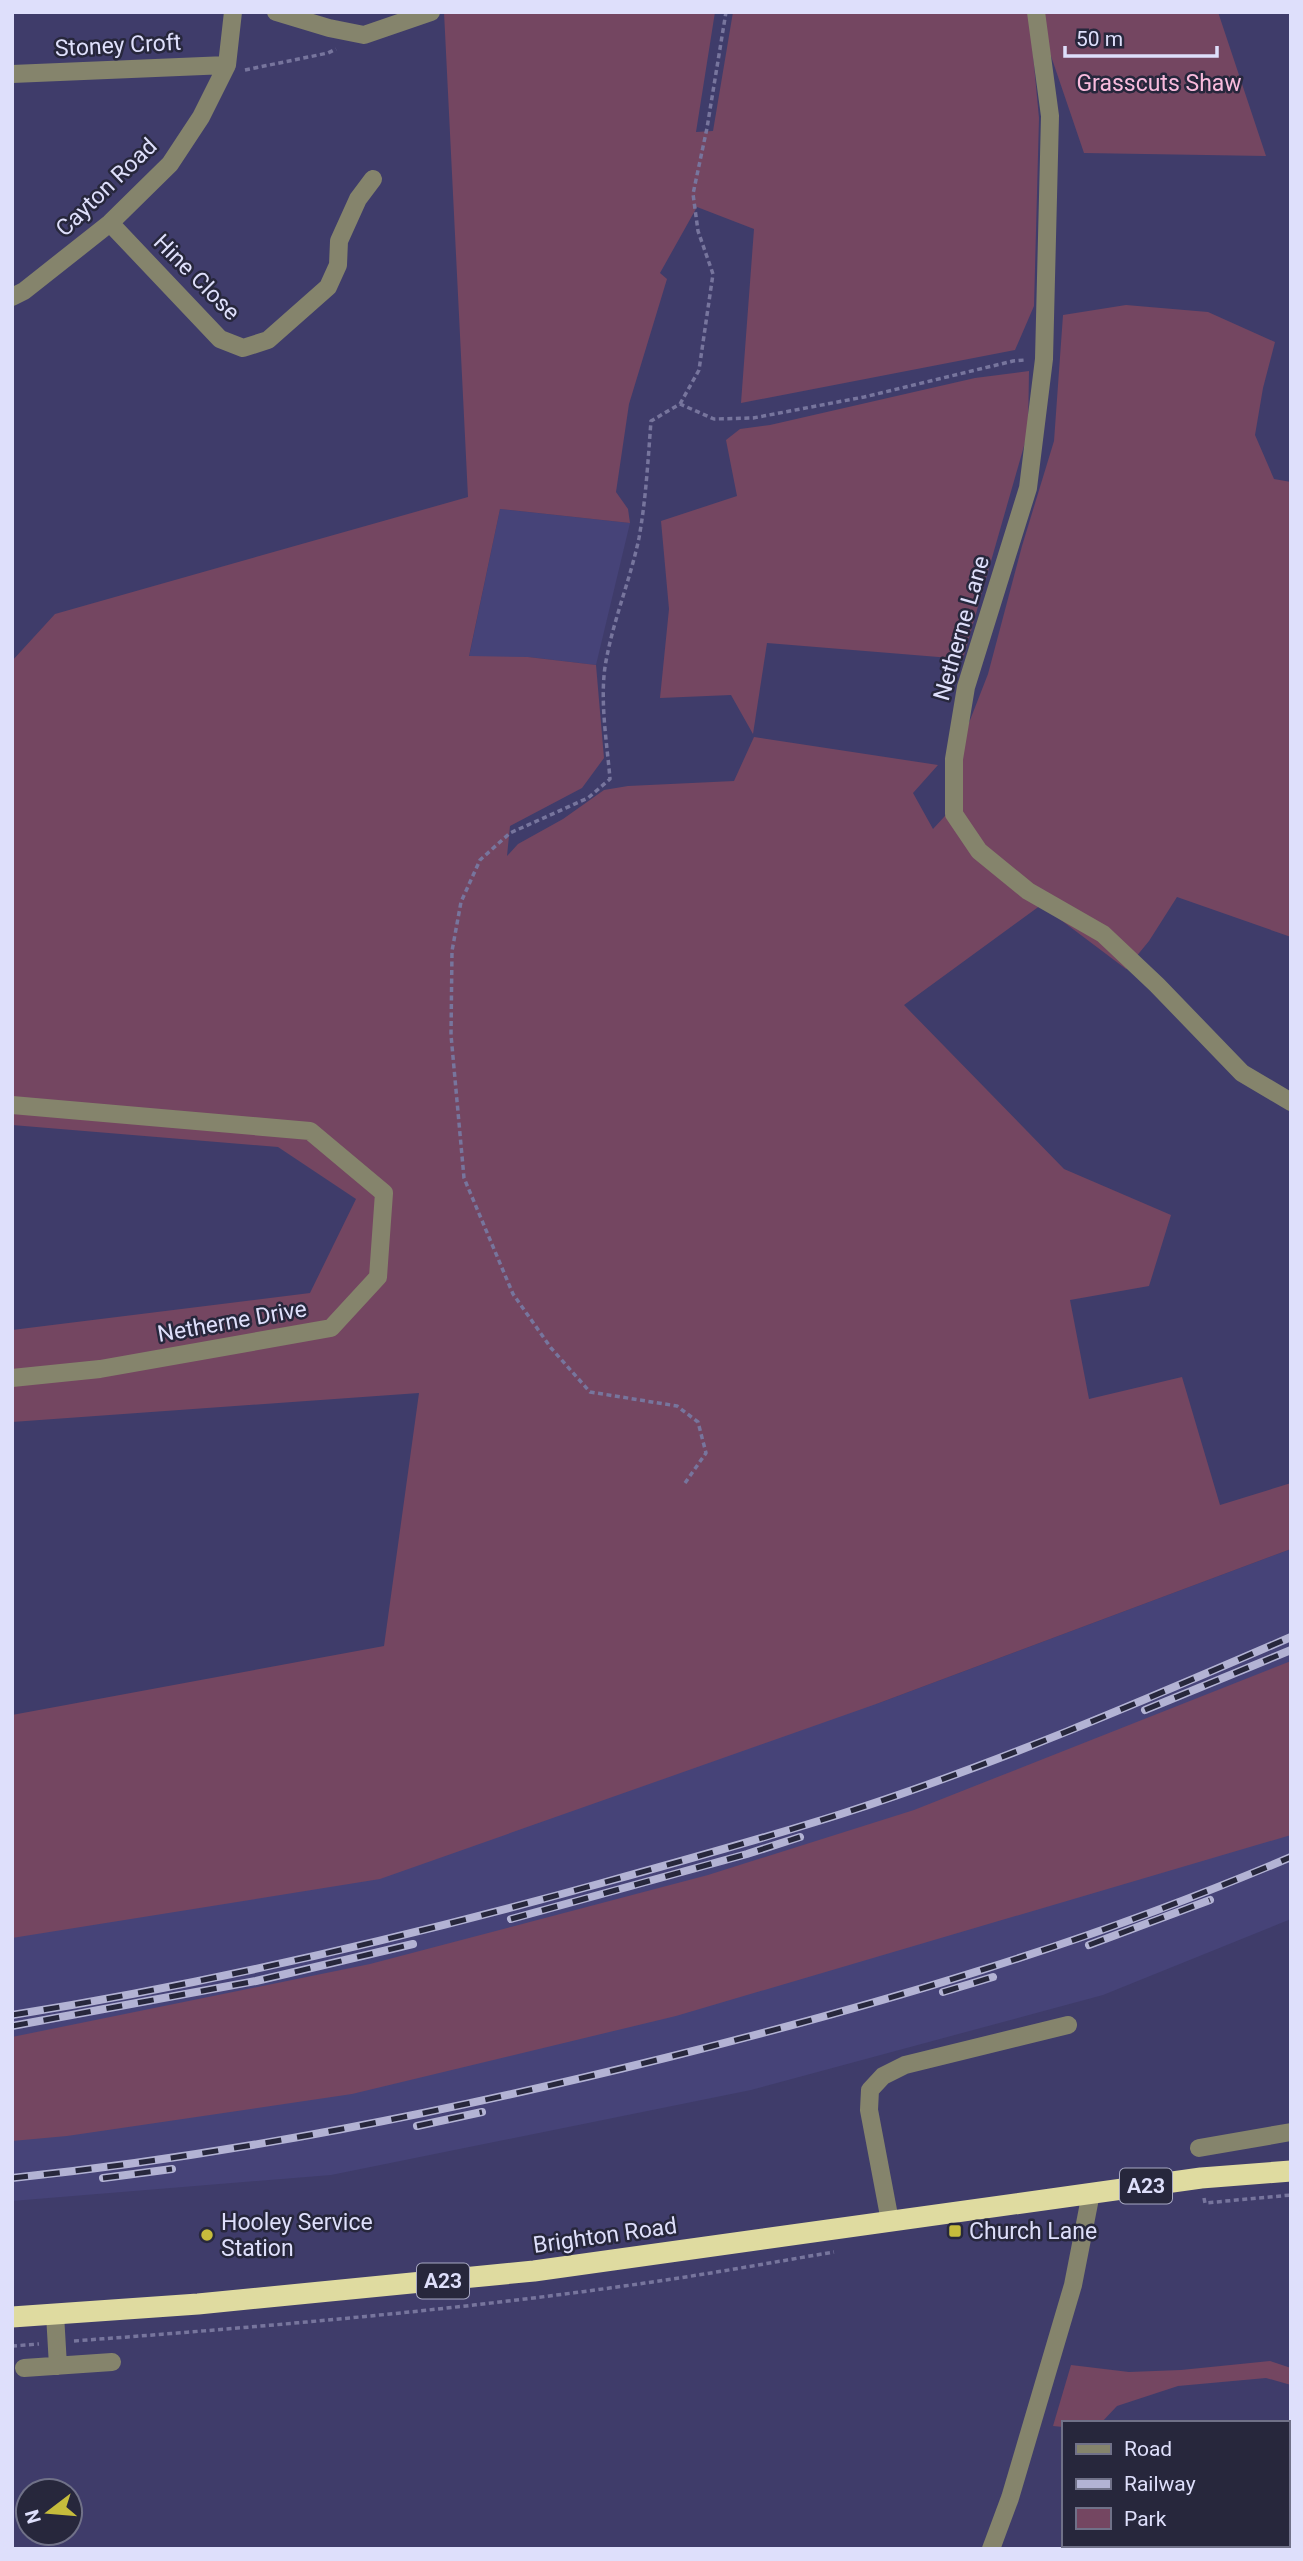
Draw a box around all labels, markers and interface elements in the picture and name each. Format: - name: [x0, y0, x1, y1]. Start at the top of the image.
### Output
- scale bar: [1065, 14, 1217, 58]
- text: 50 m: [1076, 27, 1123, 51]
- street label: Stoney Croft: [54, 29, 182, 62]
- park label: Grasscuts Shaw: [1076, 70, 1242, 97]
- street label: Cayton Road: [50, 133, 162, 242]
- street label: Hine Close: [148, 229, 245, 326]
- street label: Netherne Lane: [928, 553, 995, 704]
- street label: Netherne Drive: [155, 1295, 309, 1348]
- road number: A23: [1120, 2168, 1172, 2204]
- place label: Hooley Service Station: [221, 2209, 373, 2262]
- street label: Brighton Road: [531, 2212, 679, 2259]
- place label: Church Lane: [969, 2218, 1097, 2245]
- marker: Church Lane: [947, 2223, 963, 2239]
- marker: Hooley Service Station: [199, 2227, 215, 2243]
- road number: A23: [417, 2264, 469, 2298]
- legend: [1062, 2421, 1289, 2547]
- text: Road: [1124, 2437, 1172, 2461]
- text: Railway: [1124, 2472, 1196, 2496]
- north arrow: [14, 2477, 84, 2547]
- text: N: [20, 2507, 46, 2526]
- text: Park: [1124, 2507, 1167, 2531]

